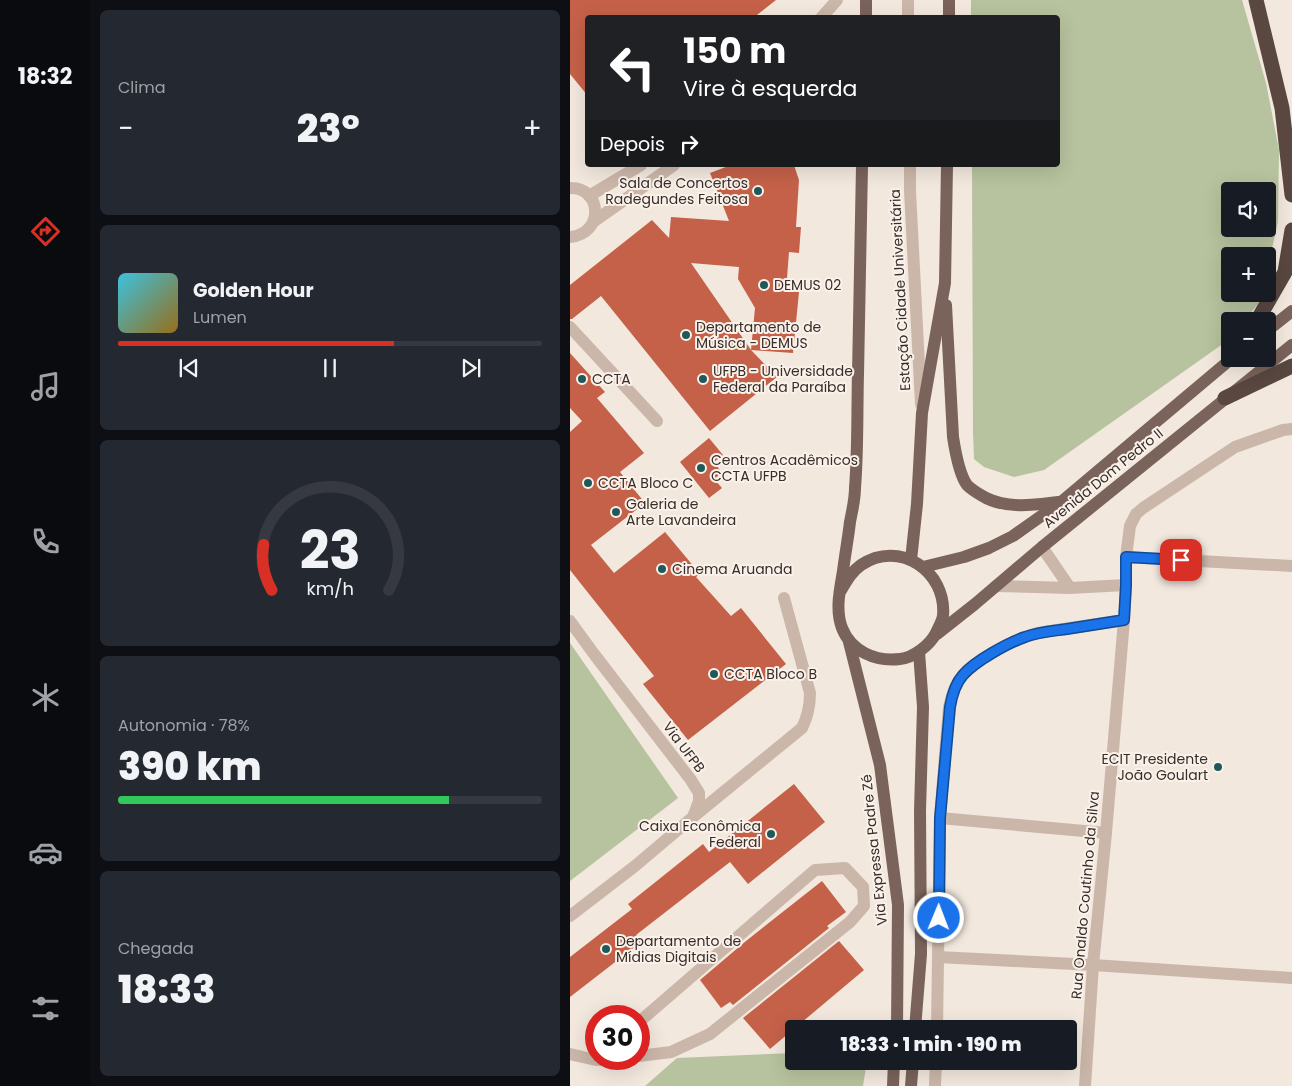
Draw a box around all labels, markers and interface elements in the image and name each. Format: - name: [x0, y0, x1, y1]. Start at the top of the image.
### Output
- text: 150 m: [683, 26, 786, 75]
- icon: left: [600, 35, 665, 100]
- text: 18:32: [18, 61, 72, 92]
- text: Vire à esquerda: [683, 73, 857, 104]
- text: Clima: [118, 76, 166, 99]
- text: 23°: [297, 102, 360, 155]
- text: −: [118, 109, 133, 148]
- text: +: [523, 109, 542, 148]
- icon: right: [675, 130, 703, 158]
- text: Depois: [600, 131, 665, 158]
- place label: Sala de Concertos Radegundes Feitosa: [605, 173, 748, 209]
- map controls: [1221, 182, 1276, 367]
- button: sound: [1221, 182, 1276, 237]
- marker: Sala de Concertos Radegundes Feitosa: [752, 185, 764, 197]
- street label: Estação Cidade Universitária: [885, 189, 915, 391]
- icon: directions: [28, 214, 63, 249]
- button: +: [1221, 247, 1276, 302]
- place label: DEMUS 02: [774, 275, 841, 295]
- text: Golden Hour: [193, 277, 314, 304]
- marker: DEMUS 02: [758, 279, 770, 291]
- text: Lumen: [193, 306, 247, 329]
- button: −: [1221, 312, 1276, 367]
- place label: Departamento de Música - DEMUS: [696, 317, 822, 353]
- marker: Departamento de Música - DEMUS: [680, 329, 692, 341]
- icon: previous: [175, 354, 203, 382]
- icon: pause: [316, 354, 344, 382]
- icon: next: [457, 354, 485, 382]
- place label: UFPB - Universidade Federal da Paraíba: [713, 361, 853, 397]
- icon: music: [28, 369, 63, 404]
- place label: CCTA: [592, 369, 631, 389]
- marker: CCTA: [576, 373, 588, 385]
- marker: UFPB - Universidade Federal da Paraíba: [697, 373, 709, 385]
- street label: Avenida Dom Pedro II: [1039, 423, 1167, 533]
- place label: Centros Acadêmicos CCTA UFPB: [711, 450, 858, 486]
- marker: Centros Acadêmicos CCTA UFPB: [695, 462, 707, 474]
- place label: CCTA Bloco C: [598, 473, 693, 493]
- marker: CCTA Bloco C: [582, 477, 594, 489]
- place label: Galeria de Arte Lavandeira: [626, 494, 736, 530]
- marker: Galeria de Arte Lavandeira: [610, 506, 622, 518]
- text: 23: [299, 514, 361, 587]
- icon: phone: [28, 524, 63, 559]
- pin: [1160, 539, 1202, 581]
- icon: arrive: [1167, 546, 1195, 574]
- place label: Cinema Aruanda: [672, 559, 792, 579]
- marker: Cinema Aruanda: [656, 563, 668, 575]
- text: km/h: [306, 576, 354, 601]
- place label: CCTA Bloco B: [724, 664, 817, 684]
- marker: CCTA Bloco B: [708, 668, 720, 680]
- icon: climate: [28, 680, 63, 715]
- text: Autonomia · 78%: [118, 714, 250, 737]
- street label: Via UFPB: [658, 717, 710, 777]
- text: 390 km: [118, 740, 262, 793]
- place label: ECIT Presidente João Goulart: [1102, 749, 1208, 785]
- marker: ECIT Presidente João Goulart: [1212, 761, 1224, 773]
- street label: Via Expressa Padre Zé: [856, 773, 892, 927]
- street label: Rua Onaldo Coutinho da Silva: [1066, 790, 1104, 1000]
- place label: Caixa Econômica Federal: [639, 816, 761, 852]
- marker: Caixa Econômica Federal: [765, 828, 777, 840]
- icon: car: [28, 835, 63, 870]
- position arrow: [912, 891, 964, 943]
- place label: Departamento de Mídias Digitais: [616, 931, 742, 967]
- text: Chegada: [118, 937, 194, 960]
- marker: Departamento de Mídias Digitais: [600, 943, 612, 955]
- text: 18:33: [118, 963, 215, 1016]
- icon: filters: [28, 991, 63, 1026]
- speed limit sign: 30: [585, 1005, 650, 1070]
- text: 18:33 · 1 min · 190 m: [841, 1031, 1021, 1058]

